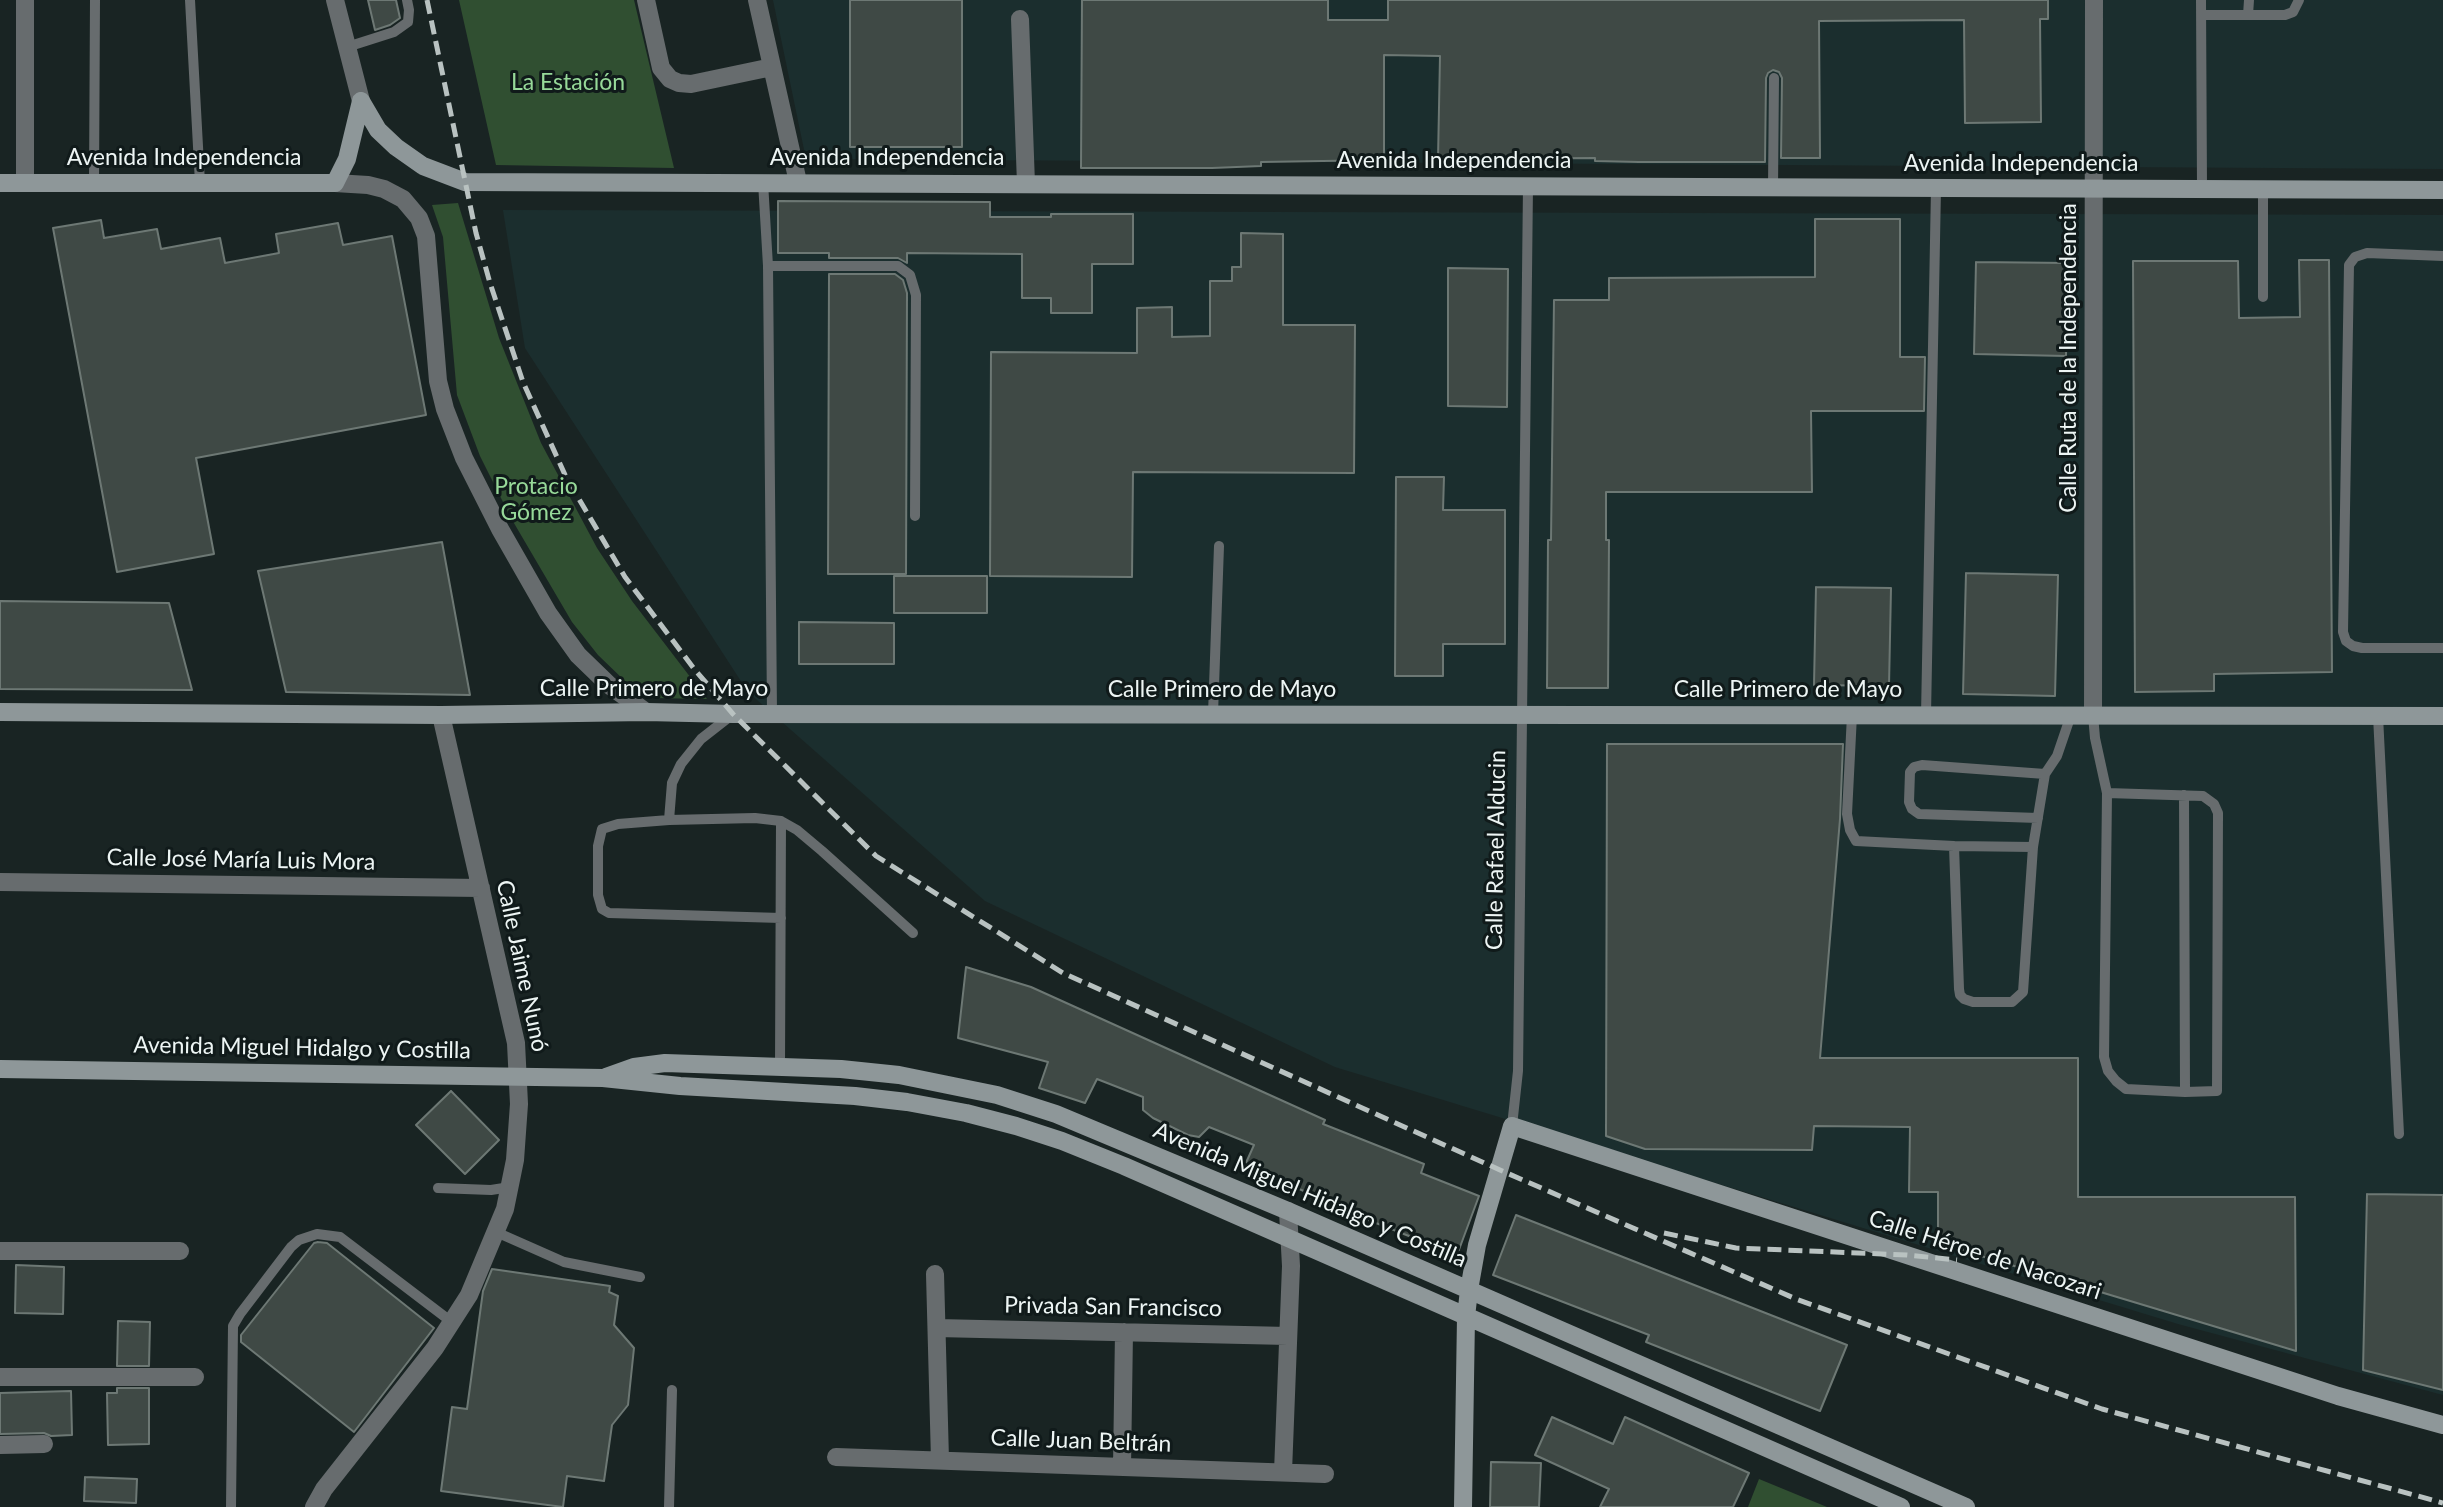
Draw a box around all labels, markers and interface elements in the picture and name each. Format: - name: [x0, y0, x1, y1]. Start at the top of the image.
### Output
- park label: La Estación: [511, 69, 625, 97]
- street label: Avenida Independencia: [67, 144, 301, 172]
- street label: Avenida Independencia: [770, 144, 1004, 172]
- street label: Avenida Independencia: [1337, 147, 1571, 175]
- street label: Avenida Independencia: [1904, 150, 2138, 178]
- street label: Calle Ruta de la Independencia: [2055, 203, 2083, 513]
- park label: Protacio Gómez: [494, 473, 578, 527]
- street label: Calle Primero de Mayo: [540, 675, 768, 703]
- street label: Calle Primero de Mayo: [1108, 676, 1336, 704]
- street label: Calle Primero de Mayo: [1674, 676, 1902, 704]
- street label: Calle Rafael Alducin: [1480, 750, 1512, 950]
- street label: Calle José María Luis Mora: [106, 844, 376, 876]
- street label: Calle Jaime Nunó: [490, 878, 554, 1054]
- street label: Avenida Miguel Hidalgo y Costilla: [133, 1031, 471, 1065]
- street label: Avenida Miguel Hidalgo y Costilla: [1149, 1116, 1471, 1274]
- street label: Calle Héroe de Nacozari: [1865, 1204, 2105, 1306]
- street label: Privada San Francisco: [1004, 1291, 1222, 1323]
- street label: Calle Juan Beltrán: [990, 1424, 1172, 1458]

